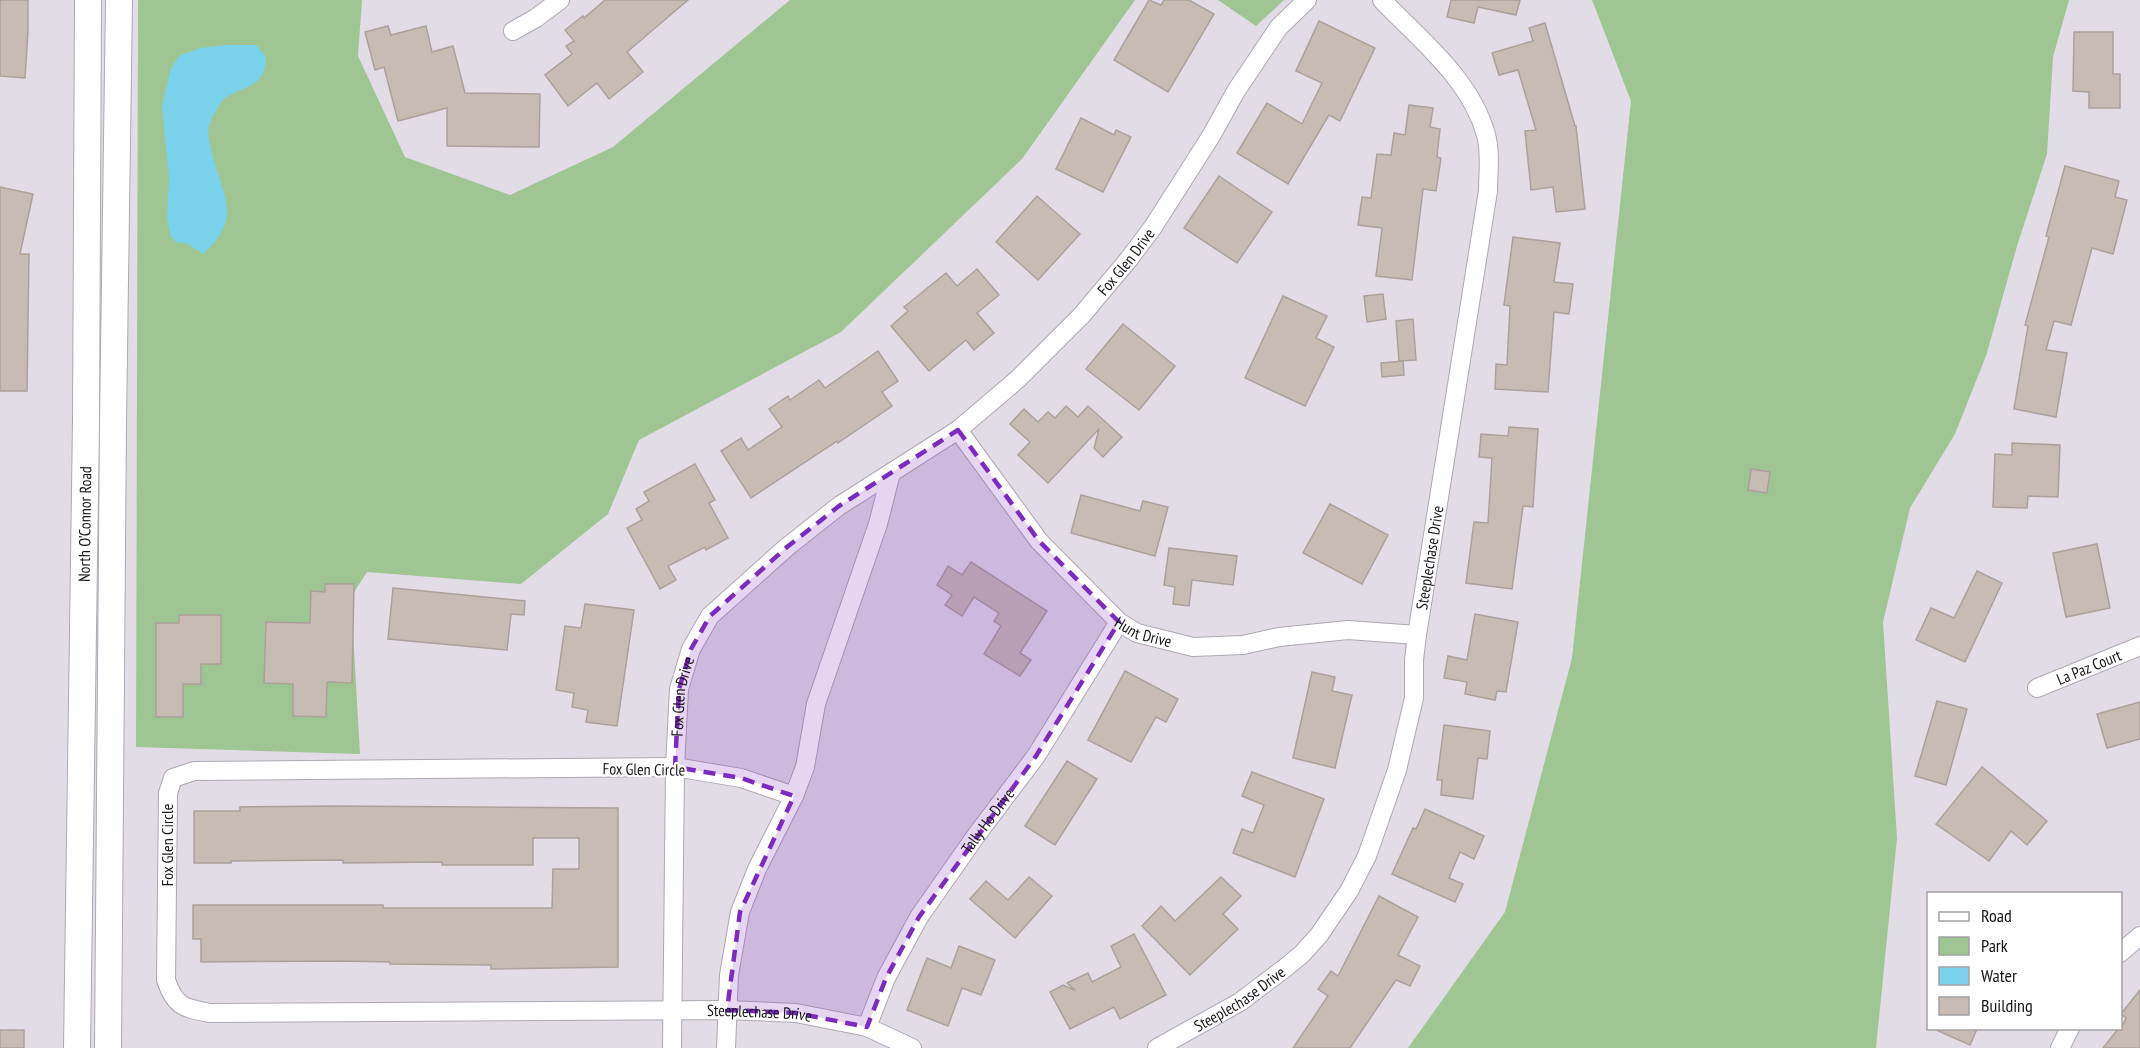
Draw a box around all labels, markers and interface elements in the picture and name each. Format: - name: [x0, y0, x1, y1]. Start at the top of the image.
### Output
- street label: Fox Glen Drive: [1093, 224, 1159, 299]
- street label: North O'Connor Road: [74, 466, 95, 582]
- street label: Steeplechase Drive: [1411, 504, 1448, 611]
- street label: Hunt Drive: [1111, 612, 1174, 651]
- street label: La Paz Court: [2054, 644, 2125, 689]
- street label: Fox Glen Drive: [667, 654, 698, 737]
- street label: Fox Glen Circle: [603, 758, 685, 780]
- street label: Tally Ho Drive: [957, 784, 1018, 857]
- street label: Fox Glen Circle: [157, 804, 177, 886]
- legend: [1927, 892, 2122, 1030]
- text: Road: [1981, 904, 2012, 927]
- text: Park: [1981, 934, 2008, 957]
- street label: Steeplechase Drive: [1190, 962, 1289, 1036]
- text: Water: [1981, 964, 2017, 987]
- text: Building: [1981, 994, 2033, 1017]
- street label: Steeplechase Drive: [707, 1000, 814, 1026]

